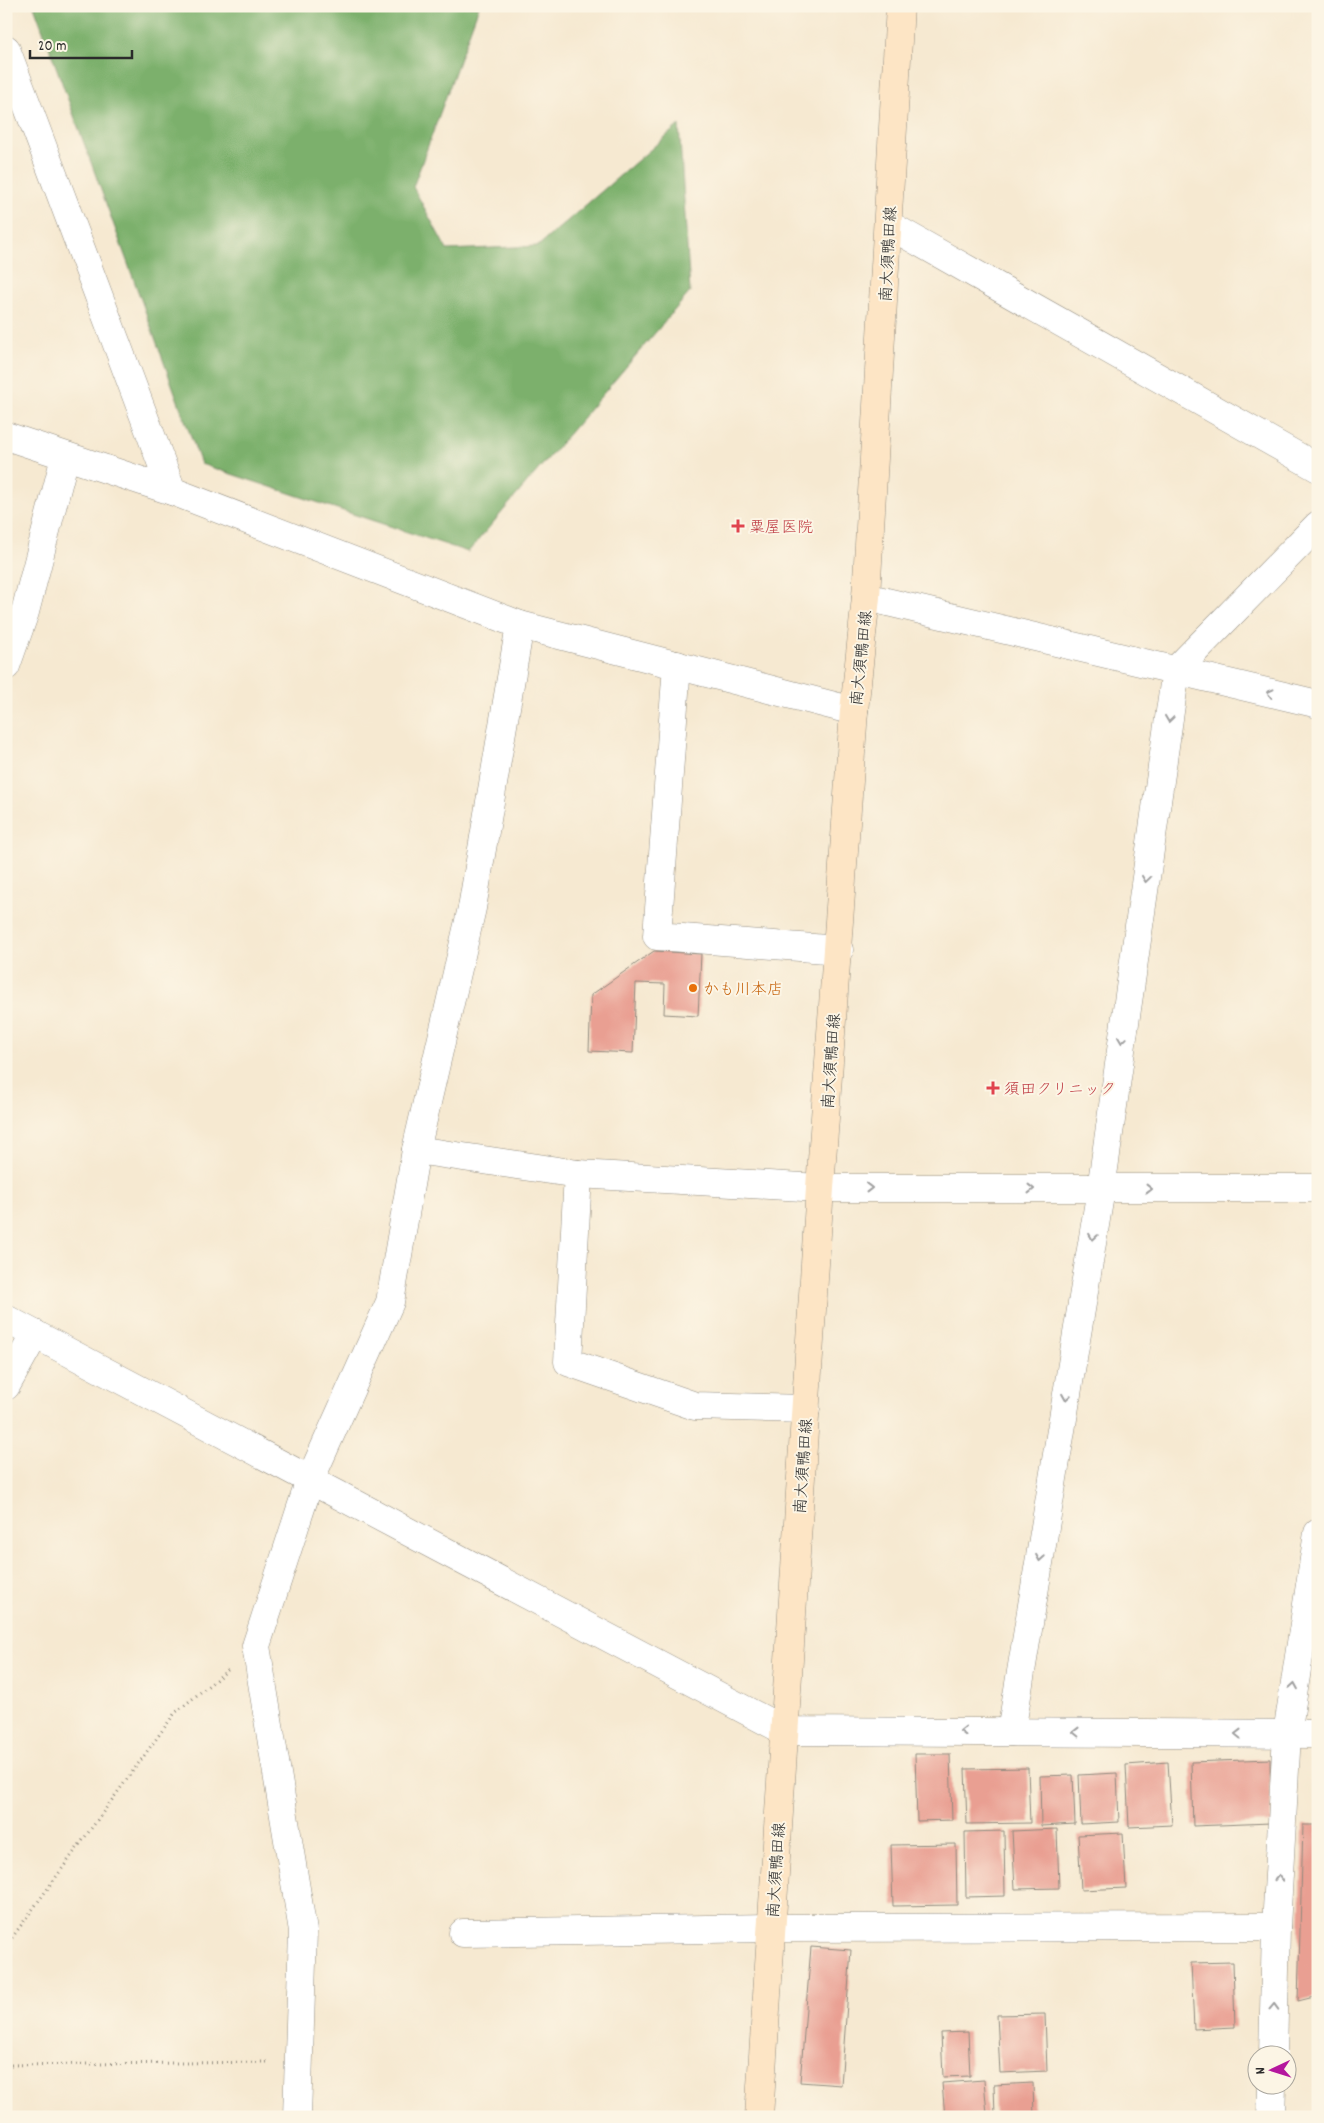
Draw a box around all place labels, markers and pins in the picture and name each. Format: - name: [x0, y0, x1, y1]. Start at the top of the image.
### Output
- place label: 粟屋医院: [749, 517, 813, 540]
- marker: 粟屋医院: [731, 519, 745, 533]
- place label: かも川本店: [703, 979, 783, 1002]
- marker: かも川本店: [687, 982, 699, 994]
- place label: 須田クリニック: [1004, 1079, 1116, 1102]
- marker: 須田クリニック: [986, 1081, 1000, 1095]

